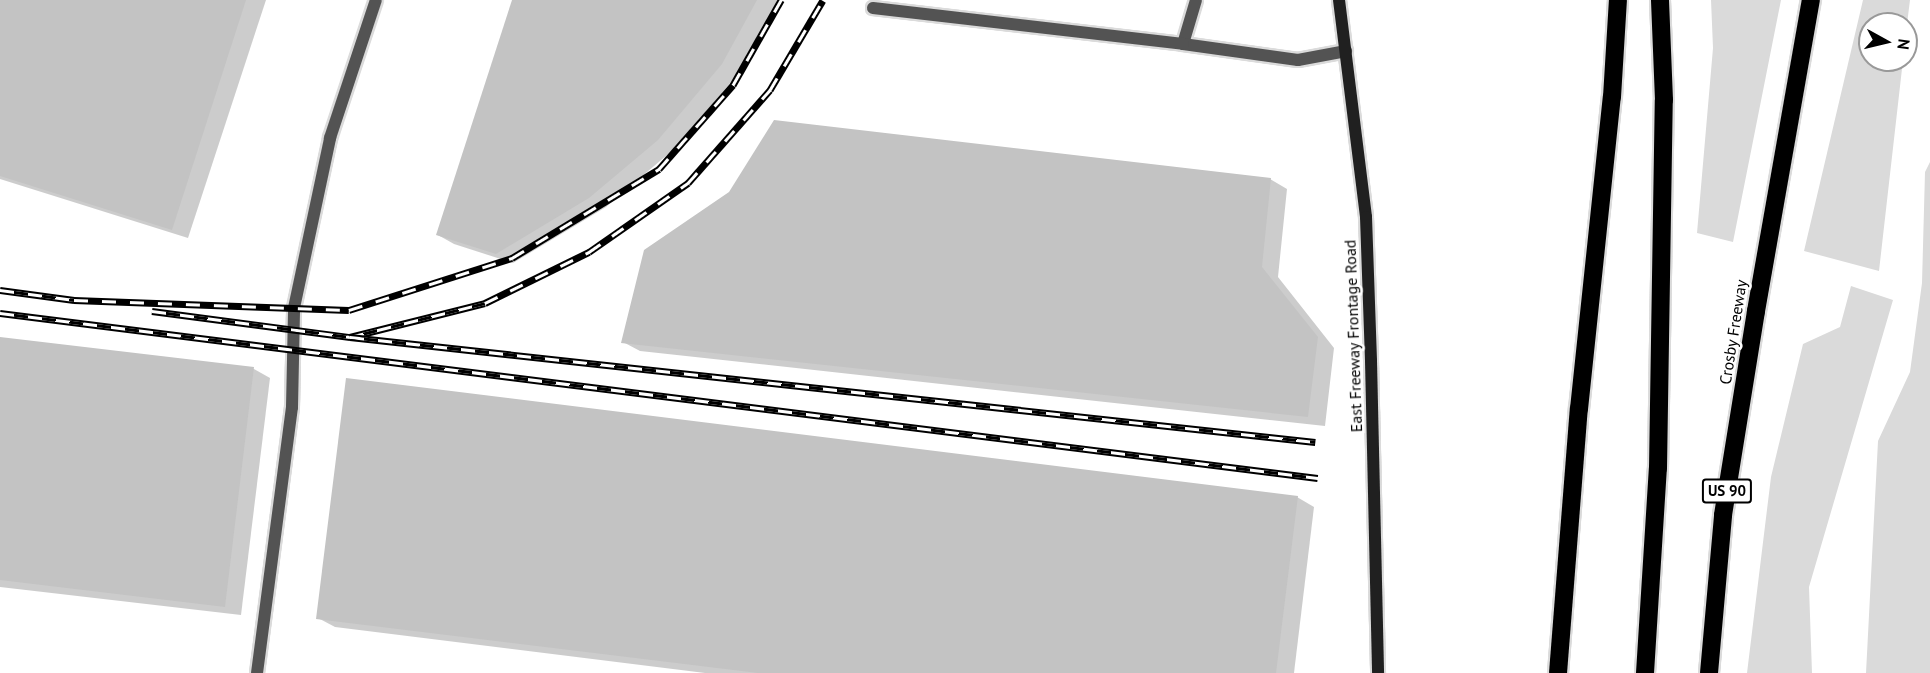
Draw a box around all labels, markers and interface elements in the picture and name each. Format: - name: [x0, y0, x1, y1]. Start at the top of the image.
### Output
- north arrow: [1858, 12, 1918, 72]
- text: N: [1893, 38, 1914, 51]
- street label: East Freeway Frontage Road: [1340, 239, 1366, 433]
- street label: Crosby Freeway: [1715, 278, 1751, 386]
- road number: US 90: [1702, 479, 1752, 503]

